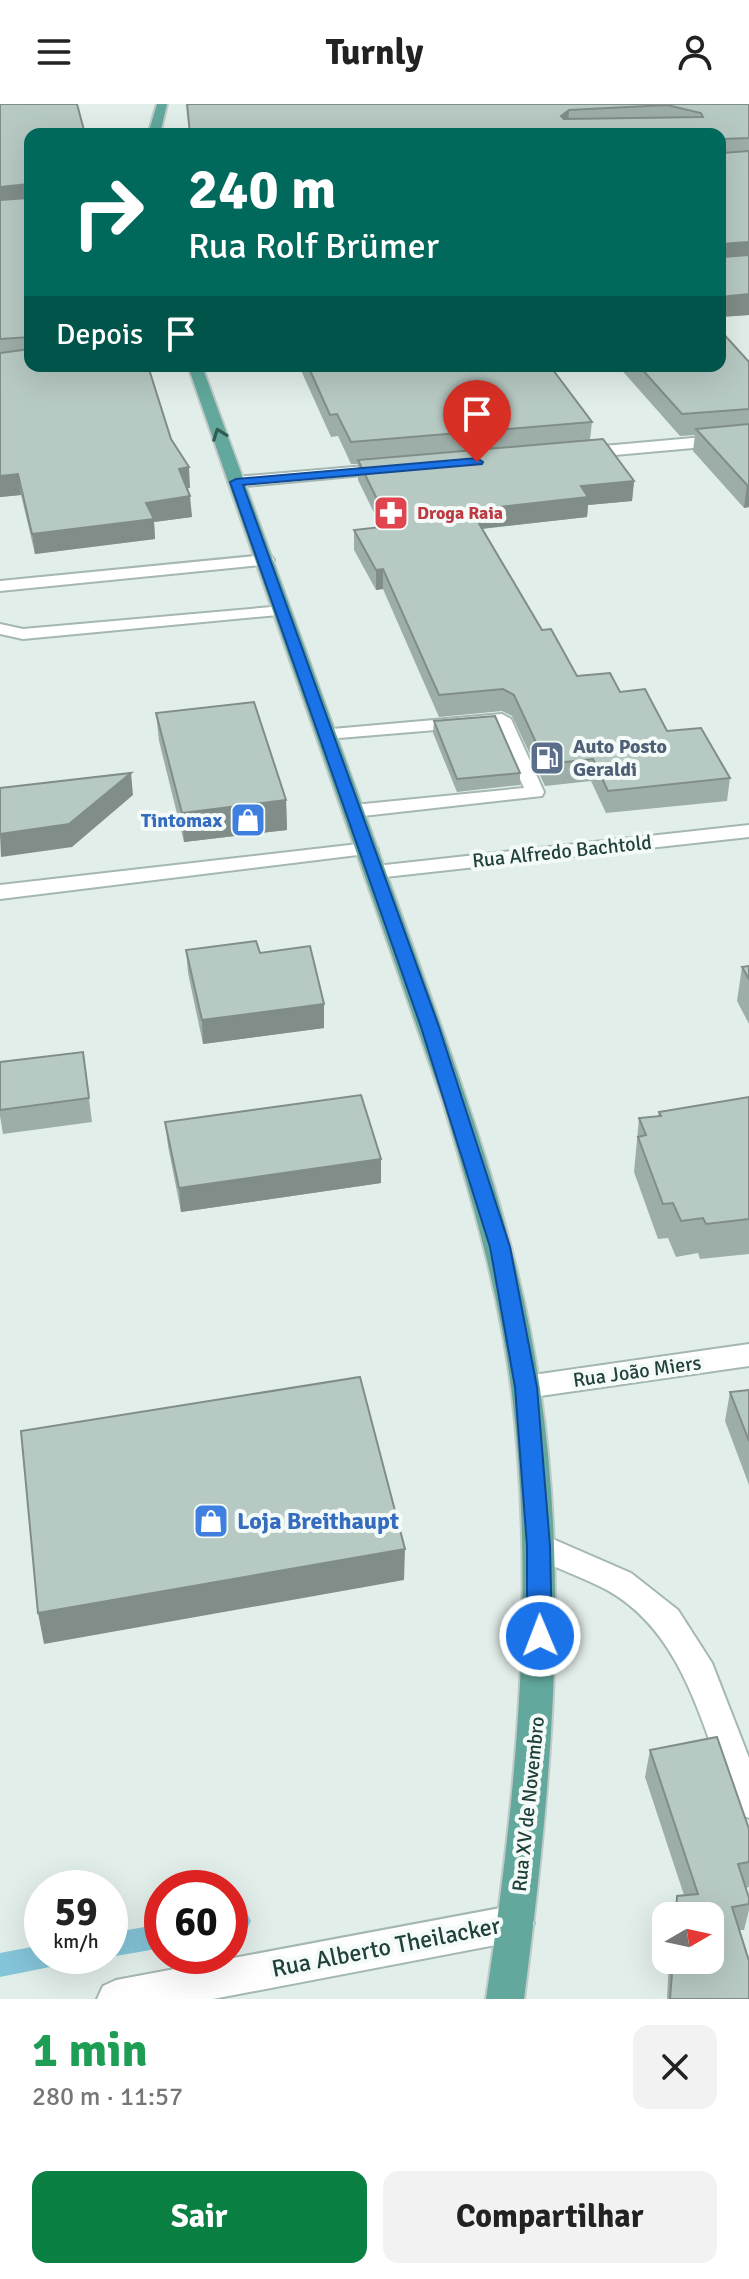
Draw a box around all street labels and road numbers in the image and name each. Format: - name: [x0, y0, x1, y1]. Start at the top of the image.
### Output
- street label: Rua Alfredo Bachtold: [471, 830, 653, 873]
- street label: Rua João Miers: [571, 1350, 703, 1393]
- street label: Rua XV de Novembro: [507, 1715, 550, 1893]
- street label: Rua Alberto Theilacker: [269, 1910, 503, 1984]

